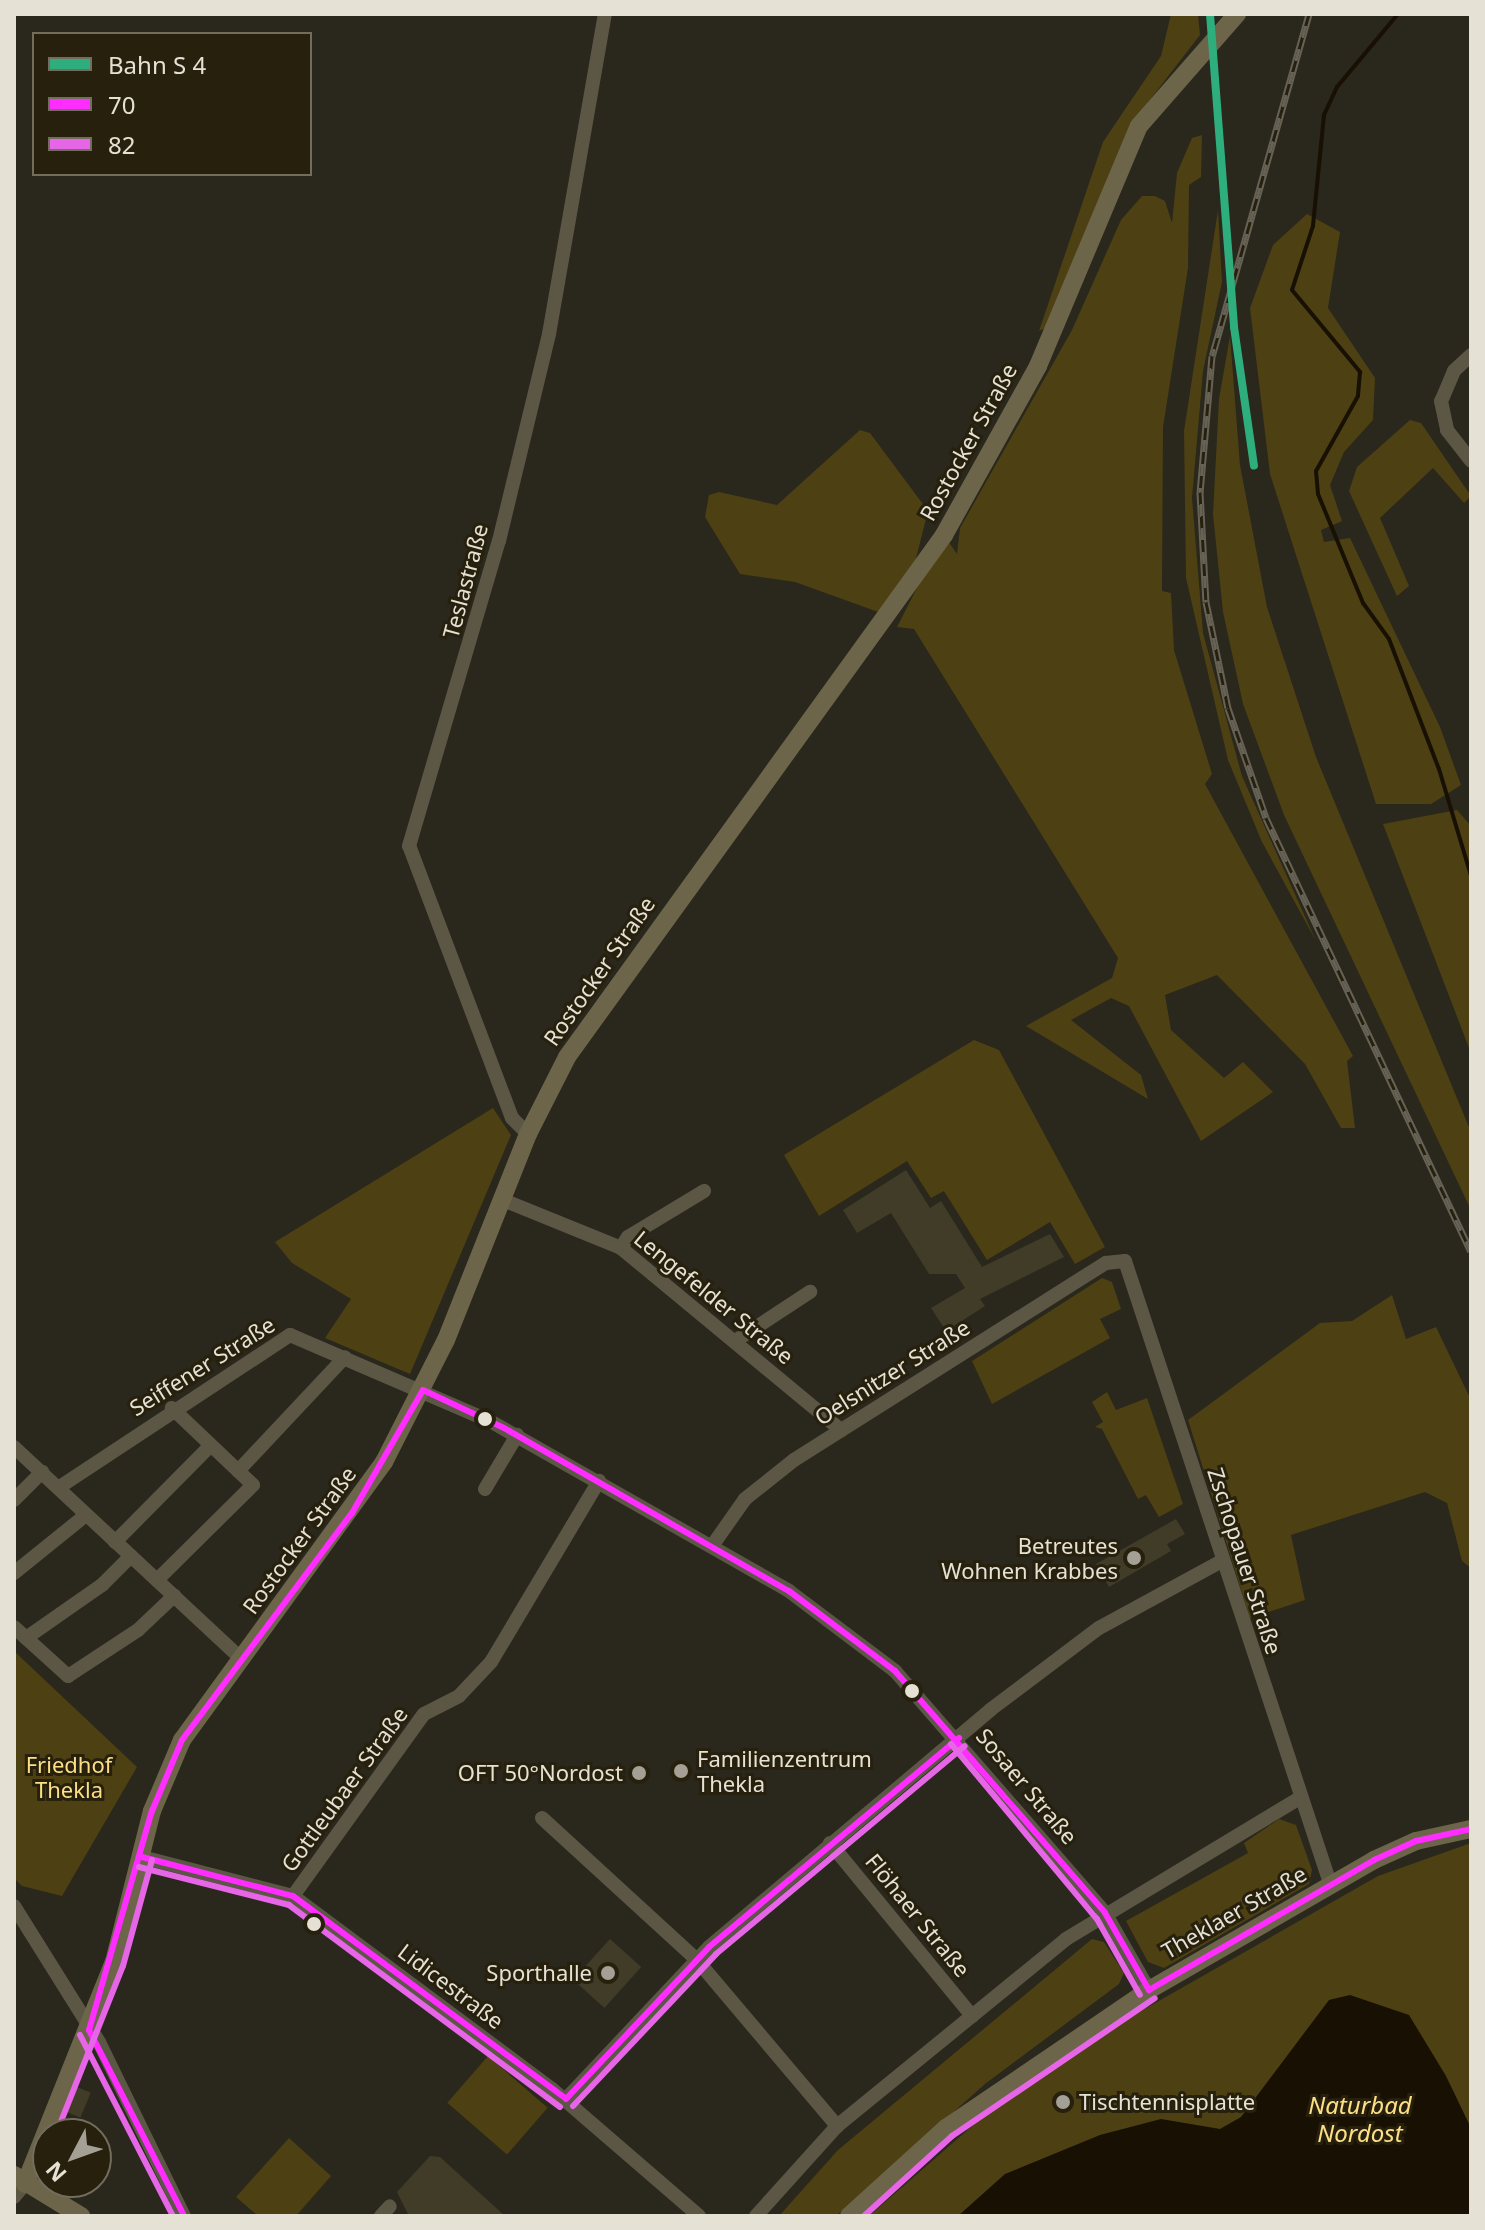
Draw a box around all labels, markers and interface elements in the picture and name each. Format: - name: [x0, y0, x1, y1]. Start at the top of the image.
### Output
- legend: [32, 32, 312, 176]
- text: Bahn S 4: [108, 48, 206, 81]
- text: 70: [108, 88, 135, 121]
- text: 82: [108, 128, 135, 161]
- street label: Rostocker Straße: [914, 359, 1022, 525]
- street label: Teslastraße: [437, 521, 493, 641]
- street label: Rostocker Straße: [538, 892, 660, 1050]
- street label: Lengefelder Straße: [629, 1225, 799, 1369]
- street label: Seiffener Straße: [125, 1311, 279, 1421]
- street label: Oelsnitzer Straße: [810, 1314, 974, 1430]
- unlabelled marker: [477, 1411, 493, 1427]
- street label: Rostocker Straße: [237, 1461, 361, 1619]
- street label: Zschopauer Straße: [1202, 1464, 1288, 1658]
- place label: Betreutes Wohnen Krabbes: [941, 1532, 1118, 1584]
- marker: Betreutes Wohnen Krabbes: [1125, 1549, 1143, 1567]
- unlabelled marker: [904, 1683, 920, 1699]
- street label: Gottleubaer Straße: [275, 1701, 413, 1877]
- street label: Sosaer Straße: [971, 1723, 1083, 1849]
- place label: Familienzentrum Thekla: [697, 1745, 872, 1796]
- park label: Friedhof Thekla: [26, 1751, 112, 1802]
- place label: OFT 50°Nordost: [458, 1760, 623, 1786]
- marker: Familienzentrum Thekla: [672, 1762, 690, 1780]
- marker: OFT 50°Nordost: [630, 1764, 648, 1782]
- street label: Flöhaer Straße: [860, 1848, 976, 1982]
- street label: Theklaer Straße: [1157, 1860, 1311, 1964]
- unlabelled marker: [306, 1916, 322, 1932]
- street label: Lidicestraße: [393, 1938, 509, 2034]
- place label: Sporthalle: [486, 1960, 592, 1986]
- marker: Sporthalle: [599, 1964, 617, 1982]
- place label: Tischtennisplatte: [1079, 2089, 1255, 2115]
- water label: Naturbad Nordost: [1308, 2091, 1412, 2147]
- marker: Tischtennisplatte: [1054, 2093, 1072, 2111]
- north arrow: [32, 2118, 112, 2198]
- text: N: [38, 2156, 73, 2189]

